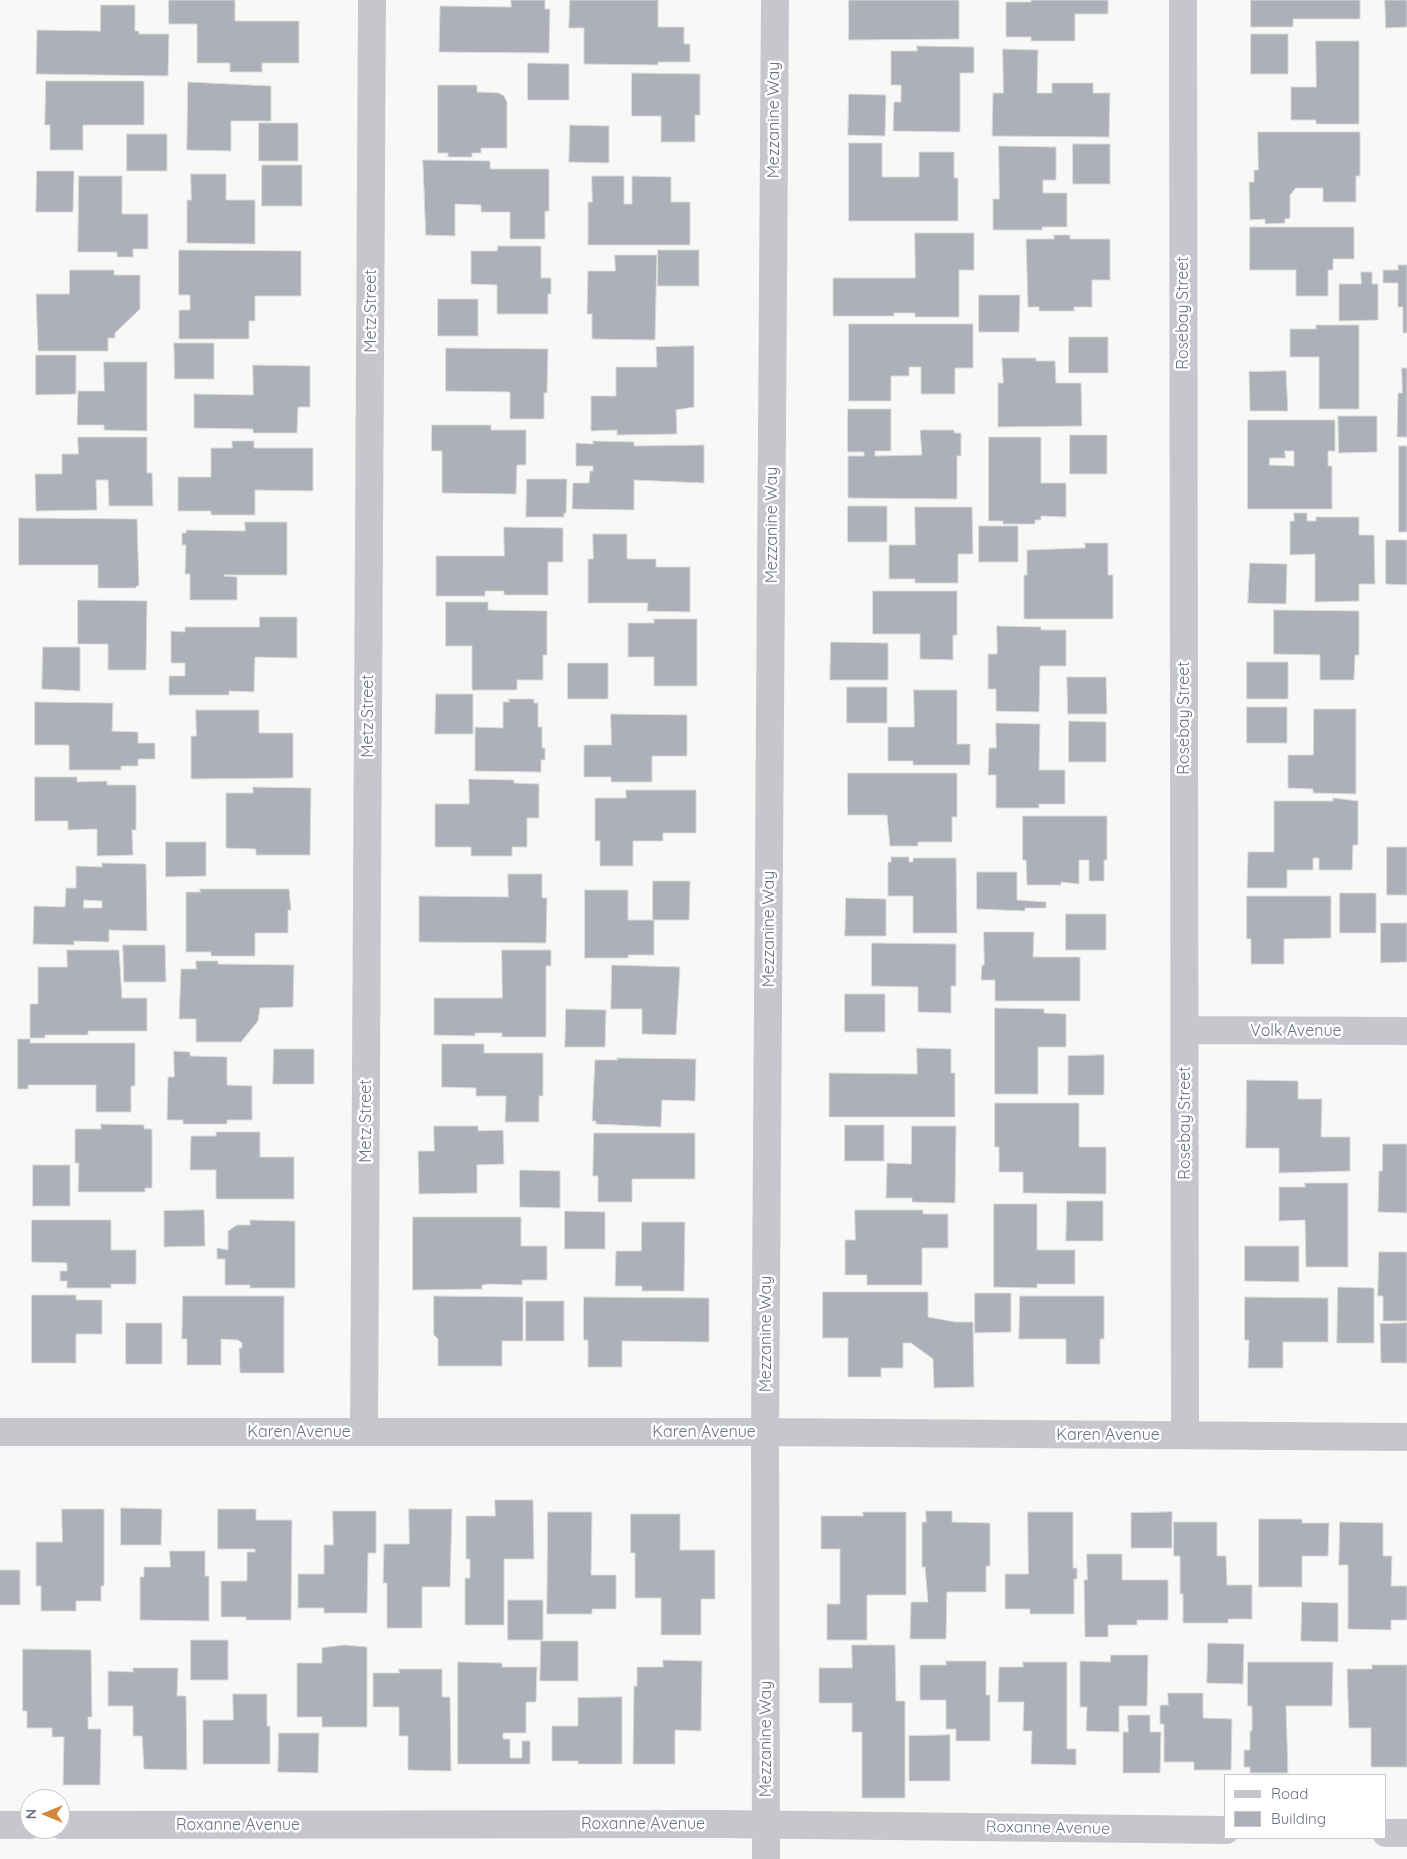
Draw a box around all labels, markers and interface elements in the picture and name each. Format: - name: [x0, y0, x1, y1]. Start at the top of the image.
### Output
- street label: Mezzanine Way: [764, 62, 784, 178]
- street label: Rosebay Street: [1173, 256, 1193, 370]
- street label: Metz Street: [361, 269, 381, 353]
- street label: Mezzanine Way: [762, 467, 782, 583]
- street label: Rosebay Street: [1174, 661, 1194, 775]
- street label: Metz Street: [358, 674, 378, 758]
- street label: Mezzanine Way: [759, 871, 779, 987]
- street label: Volk Avenue: [1250, 1021, 1342, 1041]
- street label: Rosebay Street: [1175, 1066, 1195, 1180]
- street label: Metz Street: [356, 1079, 376, 1163]
- street label: Mezzanine Way: [756, 1276, 776, 1392]
- street label: Karen Avenue: [247, 1422, 351, 1442]
- street label: Karen Avenue: [652, 1422, 756, 1442]
- street label: Karen Avenue: [1056, 1425, 1160, 1445]
- street label: Mezzanine Way: [756, 1681, 776, 1797]
- legend: [1224, 1774, 1387, 1839]
- text: Road: [1271, 1784, 1308, 1803]
- north arrow: [20, 1789, 70, 1839]
- text: N: [22, 1809, 40, 1819]
- text: Building: [1271, 1809, 1326, 1828]
- street label: Roxanne Avenue: [581, 1814, 705, 1834]
- street label: Roxanne Avenue: [176, 1815, 300, 1835]
- street label: Roxanne Avenue: [986, 1817, 1110, 1839]

